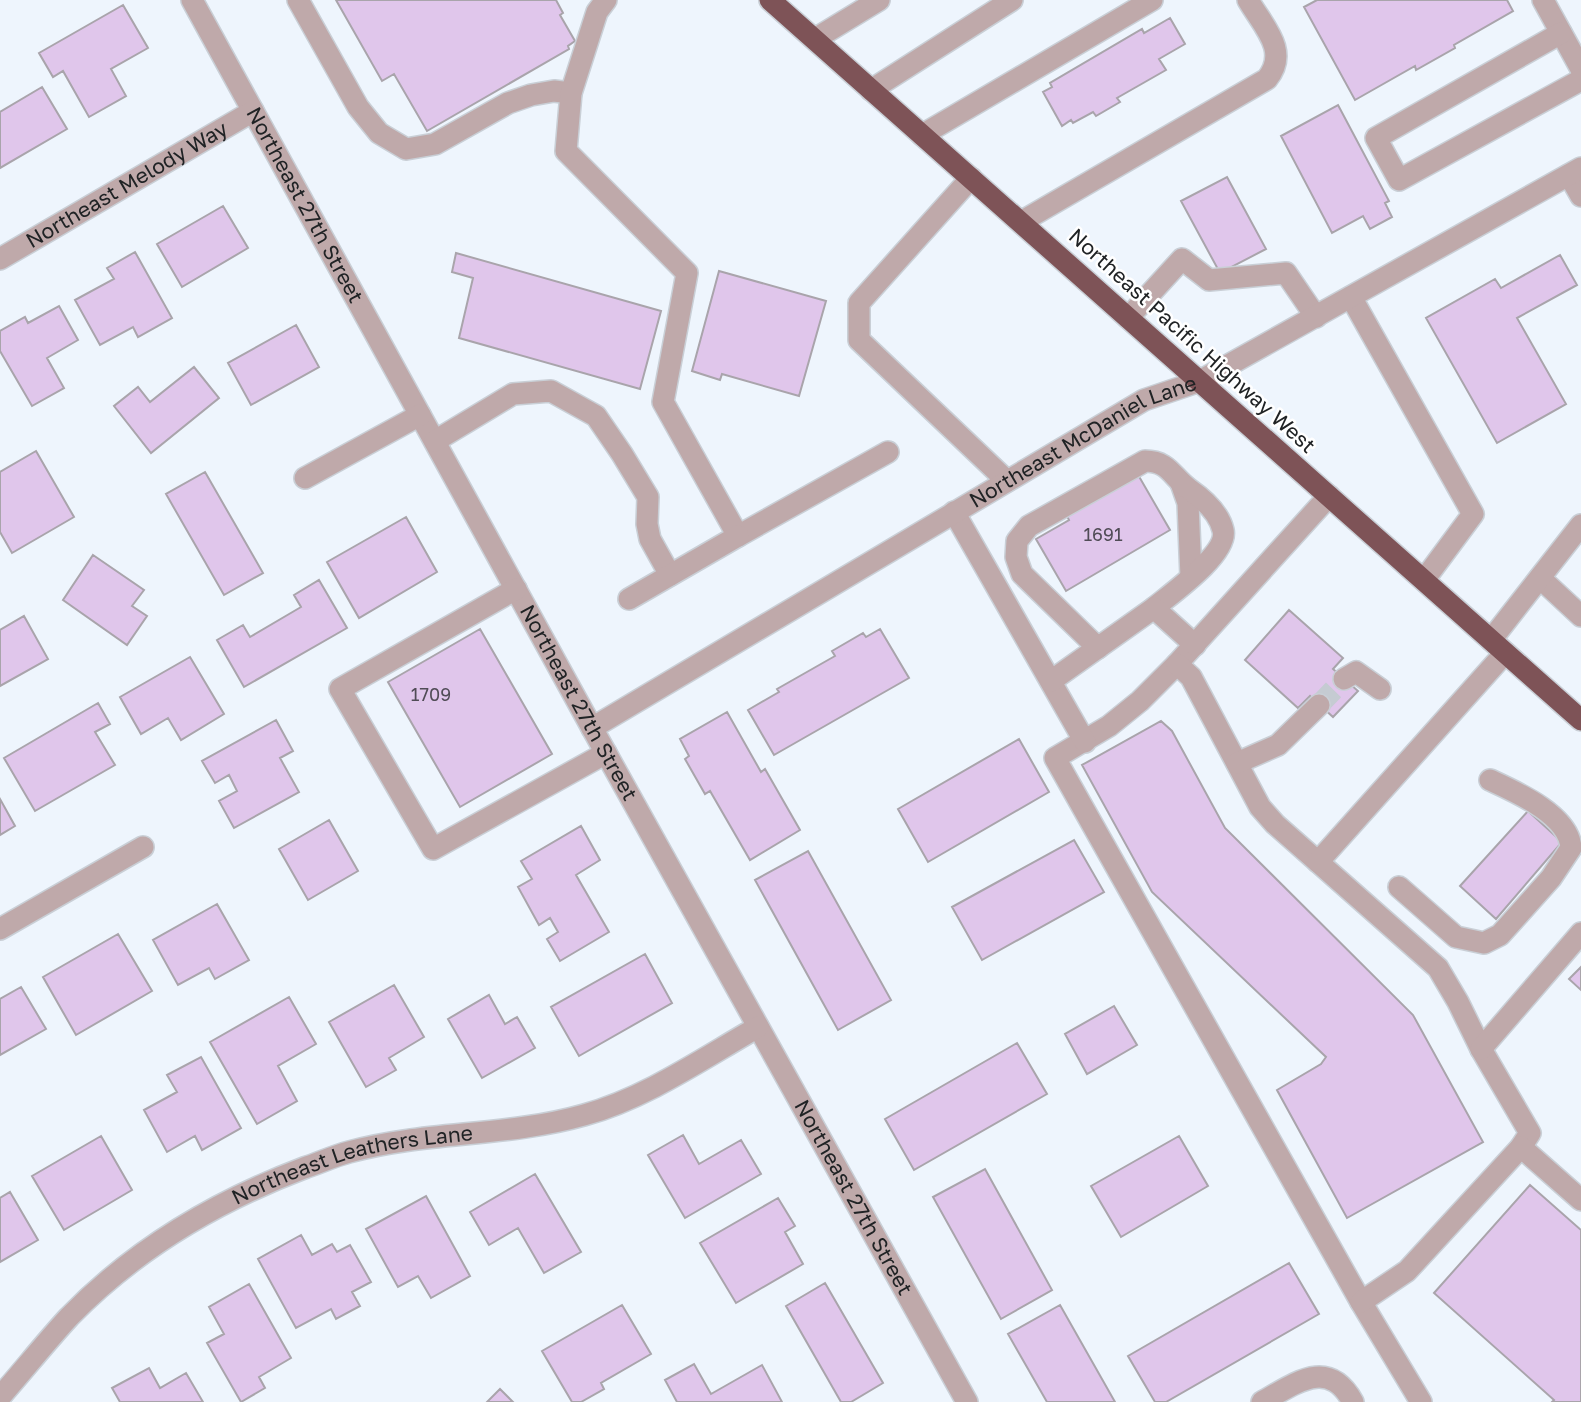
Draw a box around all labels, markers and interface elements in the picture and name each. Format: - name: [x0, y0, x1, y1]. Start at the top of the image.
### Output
- street label: Northeast 27th Street: [241, 102, 370, 307]
- street label: Northeast Melody Way: [21, 115, 232, 253]
- street label: Northeast Pacific Highway West: [1064, 223, 1321, 458]
- street label: Northeast McDaniel Lane: [964, 369, 1200, 513]
- house number: 1691: [1083, 523, 1123, 545]
- street label: Northeast 27th Street: [515, 600, 644, 805]
- house number: 1709: [411, 683, 451, 705]
- street label: Northeast 27th Street: [789, 1095, 919, 1299]
- street label: Northeast Leathers Lane: [227, 1119, 474, 1210]

